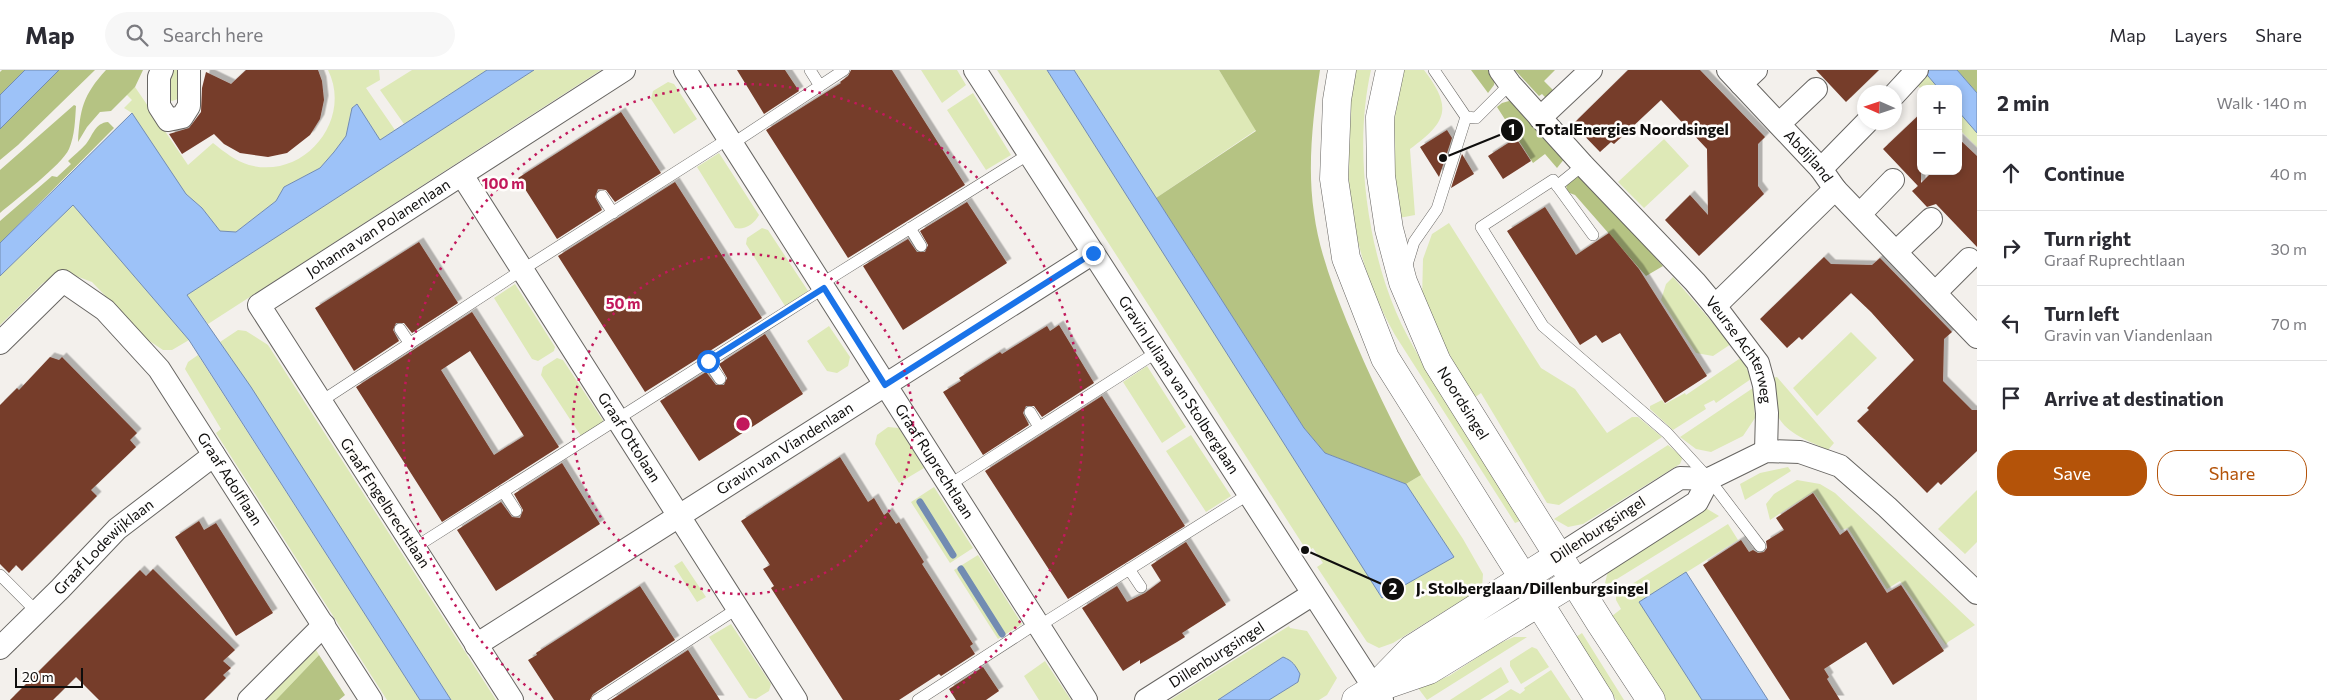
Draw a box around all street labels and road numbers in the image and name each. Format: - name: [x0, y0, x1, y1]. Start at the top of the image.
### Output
- street label: Abdijland: [1781, 126, 1837, 185]
- street label: Johanna van Polanenlaan: [302, 174, 453, 280]
- street label: Gravin Juliana van Stolberglaan: [1115, 292, 1244, 477]
- street label: Veurse Achterweg: [1703, 292, 1776, 404]
- street label: Noordsingel: [1434, 363, 1493, 442]
- street label: Graaf Ottolaan: [595, 389, 665, 485]
- street label: Gravin van Viandenlaan: [713, 398, 856, 498]
- street label: Graaf Ruprechtlaan: [892, 400, 978, 522]
- street label: Graaf Adolflaan: [194, 429, 267, 528]
- street label: Graaf Engelbrechtlaan: [337, 434, 435, 571]
- street label: Dillenburgsingel: [1547, 492, 1648, 566]
- street label: Graaf Lodewijklaan: [49, 495, 157, 598]
- street label: Dillenburgsingel: [1165, 617, 1267, 691]

